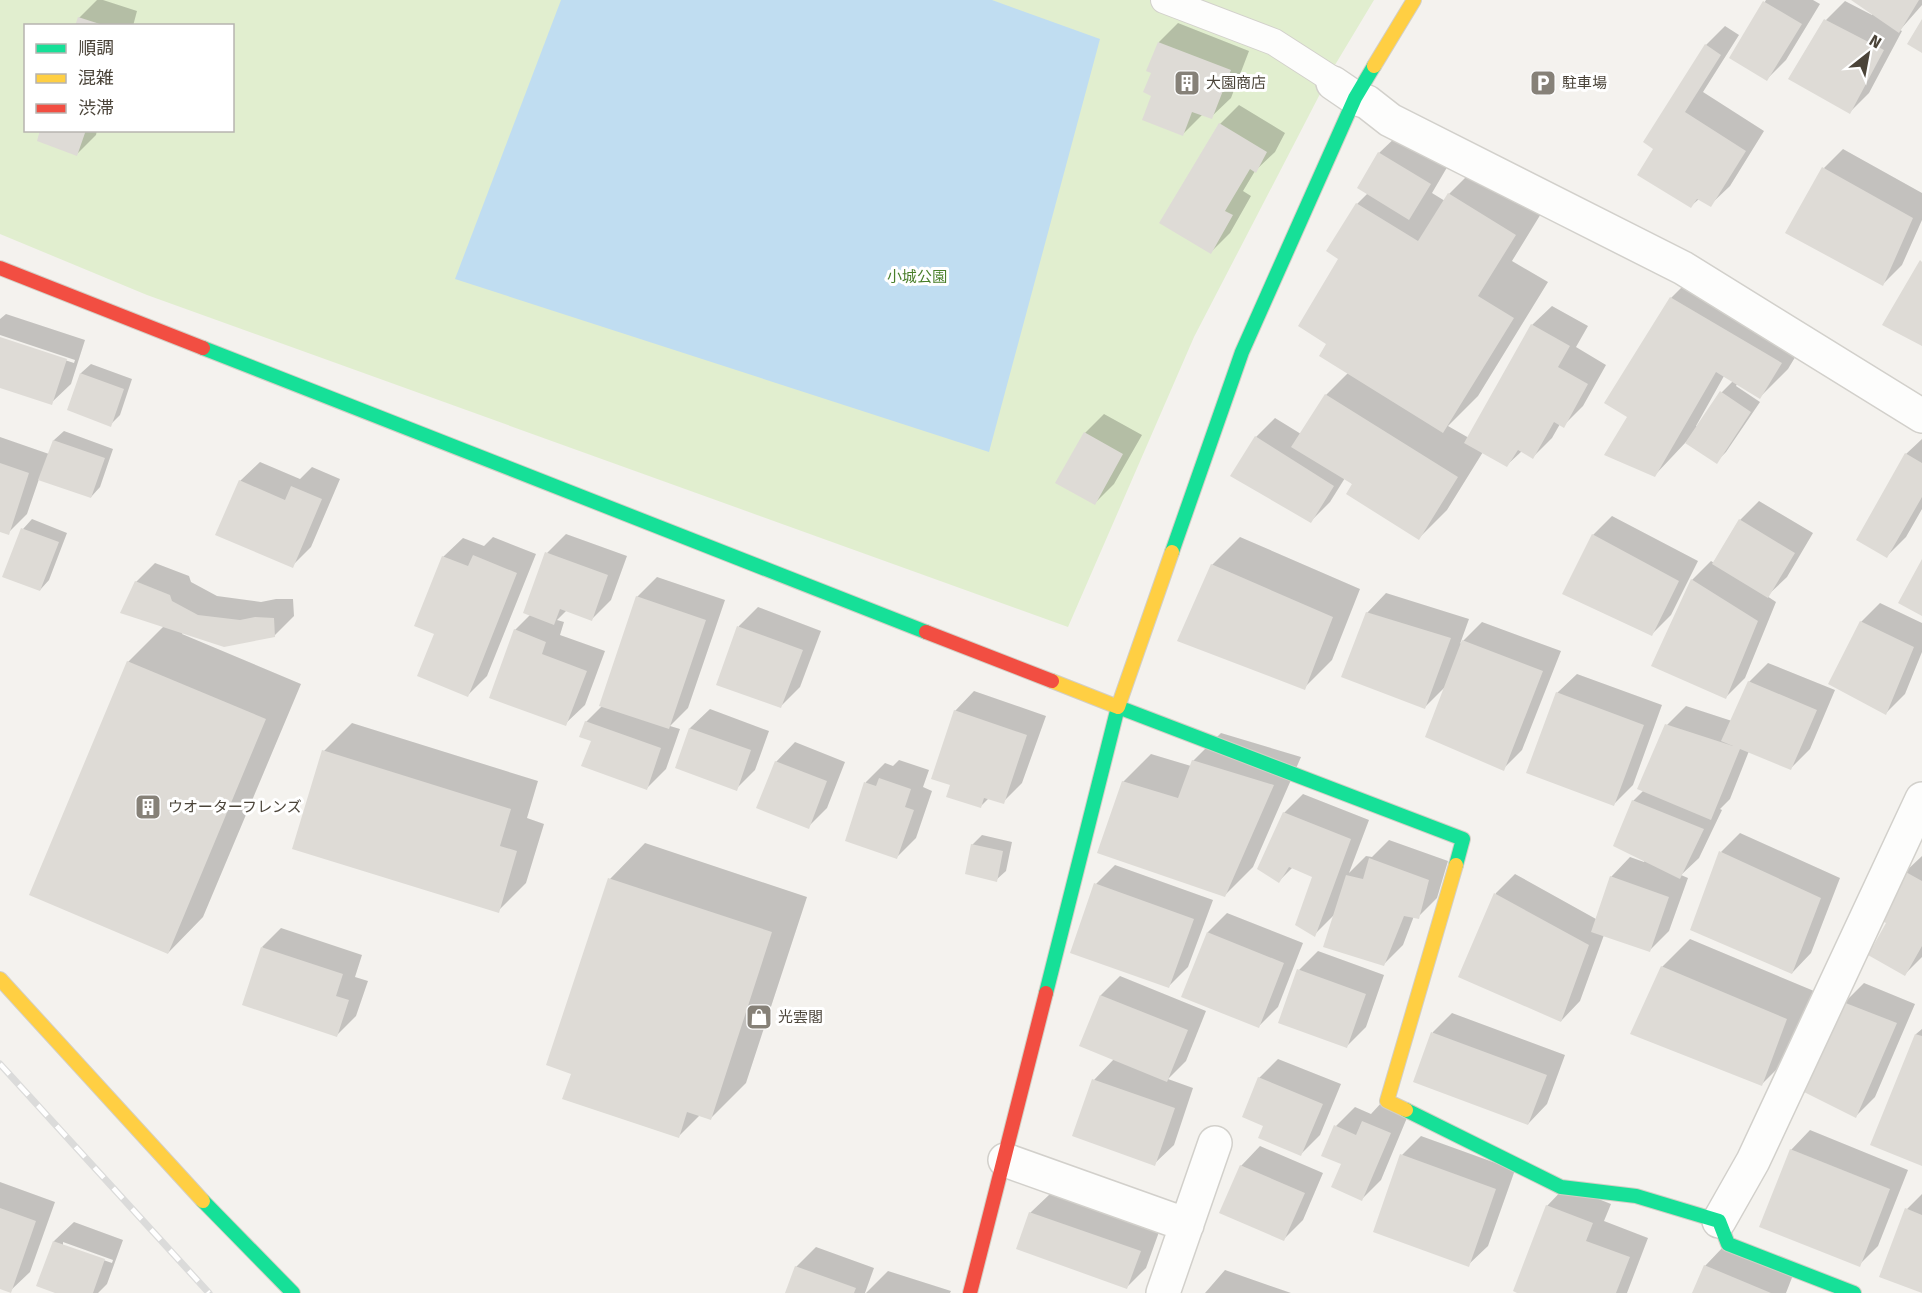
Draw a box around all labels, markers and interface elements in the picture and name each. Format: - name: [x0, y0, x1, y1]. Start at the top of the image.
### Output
- legend: [24, 24, 234, 132]
- north arrow: [1838, 24, 1898, 84]
- text: N: [1866, 31, 1885, 52]
- text: 順調: [78, 37, 114, 59]
- text: 混雑: [78, 67, 114, 89]
- building icon: 大園商店: [1172, 68, 1202, 98]
- parking icon: 駐車場: [1528, 68, 1558, 98]
- place label: 大園商店: [1206, 74, 1266, 92]
- place label: 駐車場: [1562, 74, 1607, 92]
- text: 渋滞: [78, 97, 114, 119]
- park label: 小城公園: [887, 268, 947, 286]
- building icon: ウオーターフレンズ: [133, 792, 163, 822]
- place label: ウオーターフレンズ: [168, 798, 302, 816]
- shop icon: 光雲閣: [744, 1002, 774, 1032]
- place label: 光雲閣: [778, 1008, 823, 1026]

